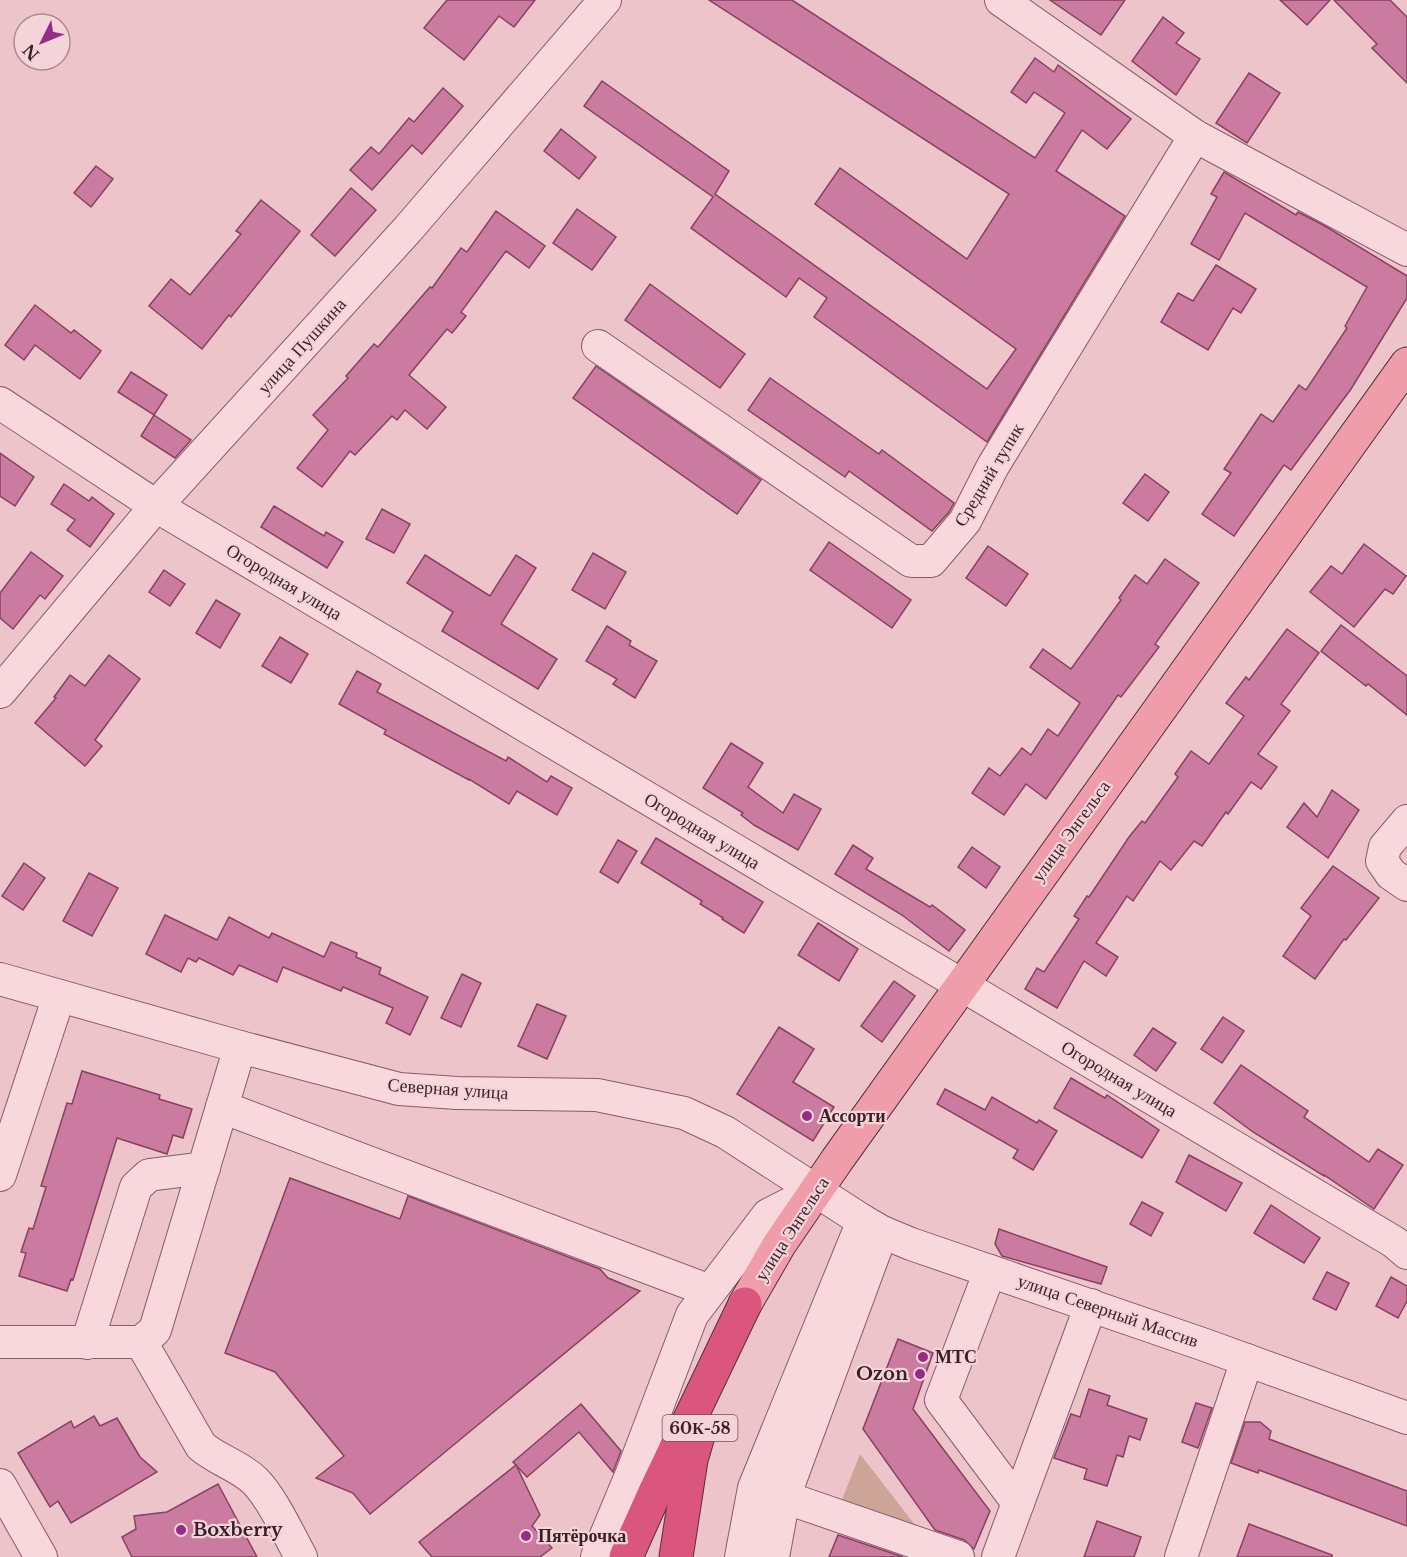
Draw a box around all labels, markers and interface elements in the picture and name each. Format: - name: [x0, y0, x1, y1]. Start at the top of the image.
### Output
- north arrow: [12, 12, 72, 72]
- text: N: [19, 40, 43, 65]
- street label: улица Пушкина: [253, 293, 351, 399]
- street label: Средний тупик: [950, 419, 1029, 531]
- street label: Огородная улица: [222, 539, 346, 625]
- street label: улица Энгельса: [1027, 776, 1115, 886]
- street label: Огородная улица: [640, 788, 764, 874]
- street label: Огородная улица: [1057, 1036, 1181, 1122]
- street label: Северная улица: [387, 1074, 509, 1104]
- place label: Ассорти: [819, 1105, 886, 1127]
- marker: Ассорти: [800, 1109, 814, 1123]
- street label: улица Энгельса: [750, 1173, 834, 1285]
- street label: улица Северный Массив: [1015, 1270, 1201, 1352]
- place label: МТС: [935, 1346, 977, 1368]
- marker: МТС: [916, 1350, 930, 1364]
- place label: Ozon: [856, 1363, 908, 1385]
- marker: Ozon: [913, 1367, 927, 1381]
- road number: 60К-58: [662, 1415, 738, 1441]
- place label: Boxberry: [193, 1519, 283, 1541]
- marker: Boxberry: [174, 1523, 188, 1537]
- place label: Пятёрочка: [538, 1525, 626, 1547]
- marker: Пятёрочка: [519, 1529, 533, 1543]

